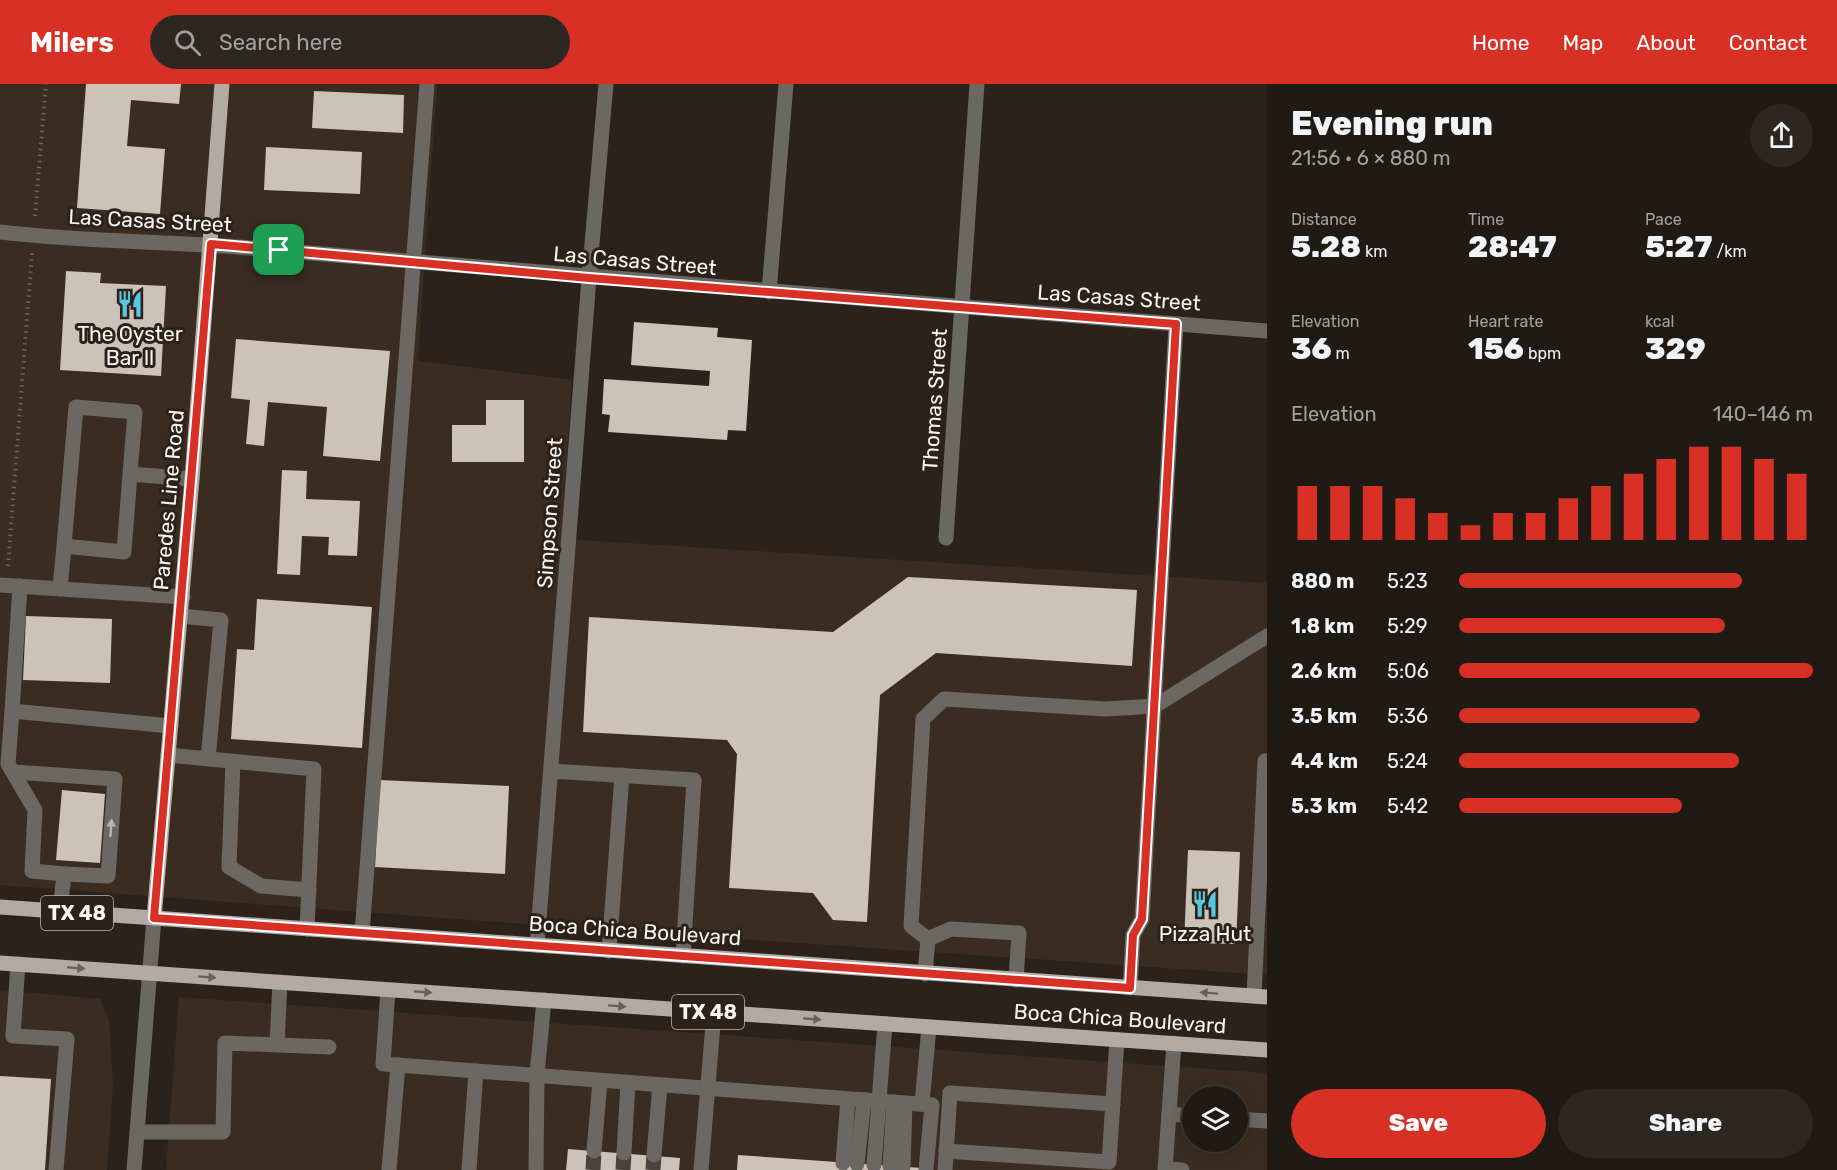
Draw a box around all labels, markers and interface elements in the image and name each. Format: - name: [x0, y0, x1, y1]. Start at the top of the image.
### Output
- search box: [150, 15, 570, 69]
- text: Milers: [30, 26, 114, 59]
- icon: search: [171, 26, 204, 59]
- text: Search here: [219, 29, 342, 56]
- text: Home: [1472, 30, 1529, 55]
- text: Map: [1562, 30, 1603, 55]
- text: About: [1636, 30, 1696, 55]
- text: Contact: [1729, 30, 1807, 55]
- text: Evening run: [1291, 104, 1493, 143]
- button: share: [1750, 104, 1813, 167]
- text: 21:56 · 6 × 880 m: [1291, 146, 1451, 170]
- street label: Las Casas Street: [68, 204, 232, 237]
- text: Distance: [1291, 210, 1357, 229]
- text: Time: [1468, 210, 1504, 229]
- text: Pace: [1645, 210, 1682, 229]
- pin: [253, 224, 304, 275]
- text: 5.28: [1291, 229, 1361, 265]
- text: 28:47: [1468, 229, 1557, 265]
- text: 5:27: [1645, 229, 1713, 265]
- icon: arrive: [262, 233, 295, 266]
- street label: Las Casas Street: [552, 241, 718, 280]
- text: km: [1361, 242, 1387, 261]
- text: /km: [1713, 242, 1747, 261]
- street label: Las Casas Street: [1037, 279, 1202, 316]
- restaurant icon: The Oyster Bar ll: [115, 289, 145, 319]
- text: Elevation: [1291, 312, 1360, 331]
- text: Heart rate: [1468, 312, 1543, 331]
- text: kcal: [1645, 312, 1674, 331]
- place label: The Oyster Bar ll: [77, 321, 183, 370]
- street label: Thomas Street: [917, 328, 952, 472]
- text: 36: [1291, 331, 1332, 367]
- text: 156: [1468, 331, 1524, 367]
- text: 329: [1645, 331, 1706, 367]
- text: m: [1332, 344, 1350, 363]
- text: bpm: [1524, 344, 1561, 363]
- text: Elevation: [1291, 402, 1377, 426]
- text: 140–146 m: [1713, 402, 1813, 426]
- street label: Paredes Line Road: [148, 409, 189, 591]
- street label: Simpson Street: [532, 437, 567, 589]
- text: 880 m: [1291, 569, 1354, 593]
- text: 5:23: [1387, 569, 1428, 593]
- text: 1.8 km: [1291, 614, 1354, 638]
- text: 5:29: [1387, 614, 1428, 638]
- text: 2.6 km: [1291, 659, 1357, 683]
- text: 5:06: [1387, 659, 1429, 683]
- text: 3.5 km: [1291, 704, 1357, 728]
- text: 5:36: [1387, 704, 1428, 728]
- text: 4.4 km: [1291, 749, 1358, 773]
- text: 5:24: [1387, 749, 1428, 773]
- text: 5.3 km: [1291, 794, 1357, 818]
- text: 5:42: [1387, 794, 1428, 818]
- one-way arrow: [107, 818, 116, 837]
- restaurant icon: Pizza Hut: [1190, 889, 1220, 919]
- road number: TX 48: [41, 896, 113, 930]
- street label: Boca Chica Boulevard: [528, 911, 742, 950]
- place label: Pizza Hut: [1159, 921, 1251, 946]
- one-way arrow: [66, 964, 85, 973]
- one-way arrow: [198, 973, 217, 982]
- one-way arrow: [413, 987, 432, 997]
- one-way arrow: [1199, 988, 1218, 998]
- road number: TX 48: [672, 995, 744, 1029]
- street label: Boca Chica Boulevard: [1013, 999, 1227, 1038]
- one-way arrow: [608, 1001, 627, 1010]
- one-way arrow: [803, 1014, 822, 1023]
- map controls: [1182, 1086, 1248, 1152]
- button: layers: [1182, 1086, 1248, 1152]
- button: Save: [1291, 1089, 1546, 1158]
- button: Share: [1558, 1089, 1813, 1158]

